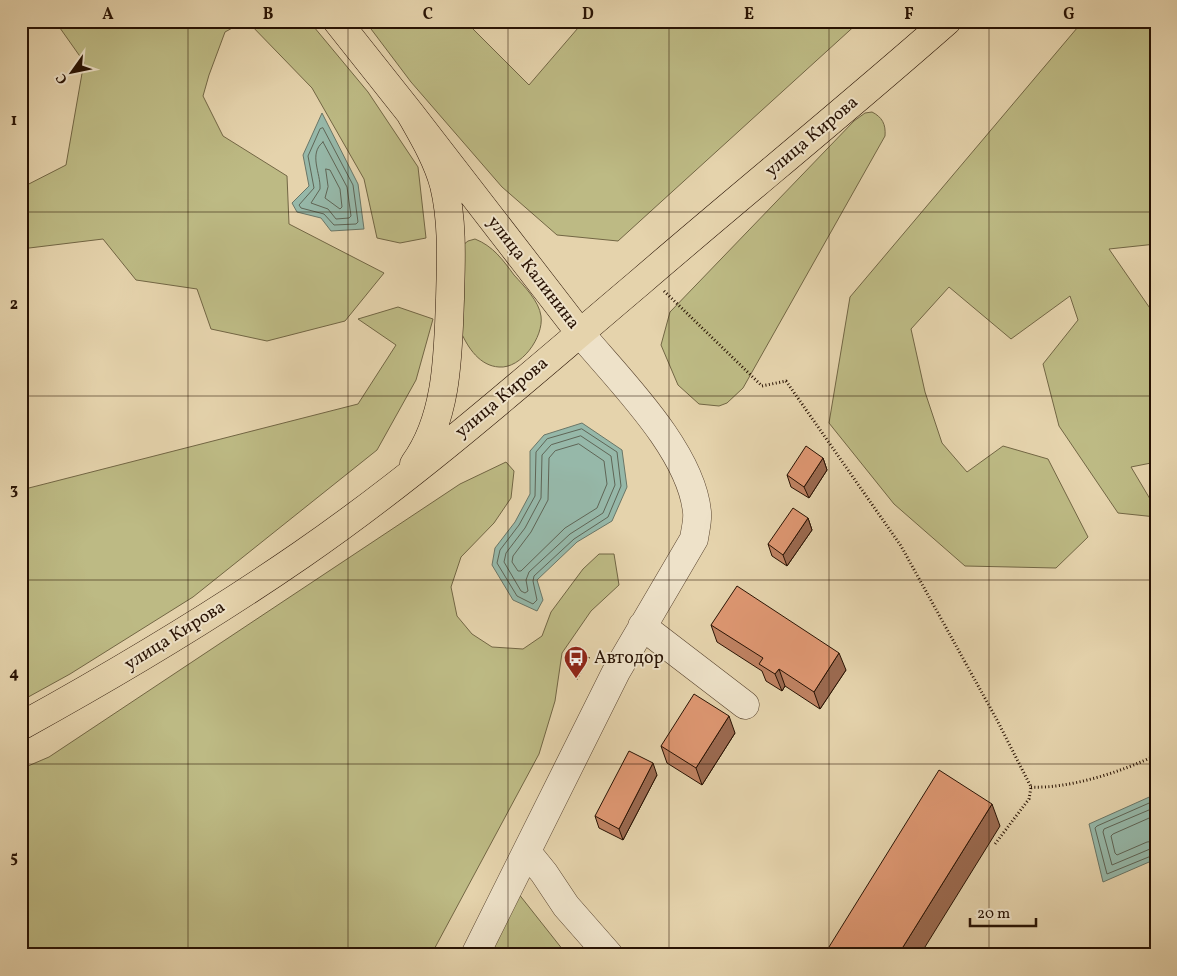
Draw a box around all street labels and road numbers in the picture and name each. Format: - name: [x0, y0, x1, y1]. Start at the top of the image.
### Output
- street label: улица Кирова: [760, 90, 864, 183]
- street label: улица Калинина: [481, 211, 585, 335]
- street label: улица Кирова: [450, 351, 554, 444]
- street label: улица Кирова: [120, 595, 230, 677]

